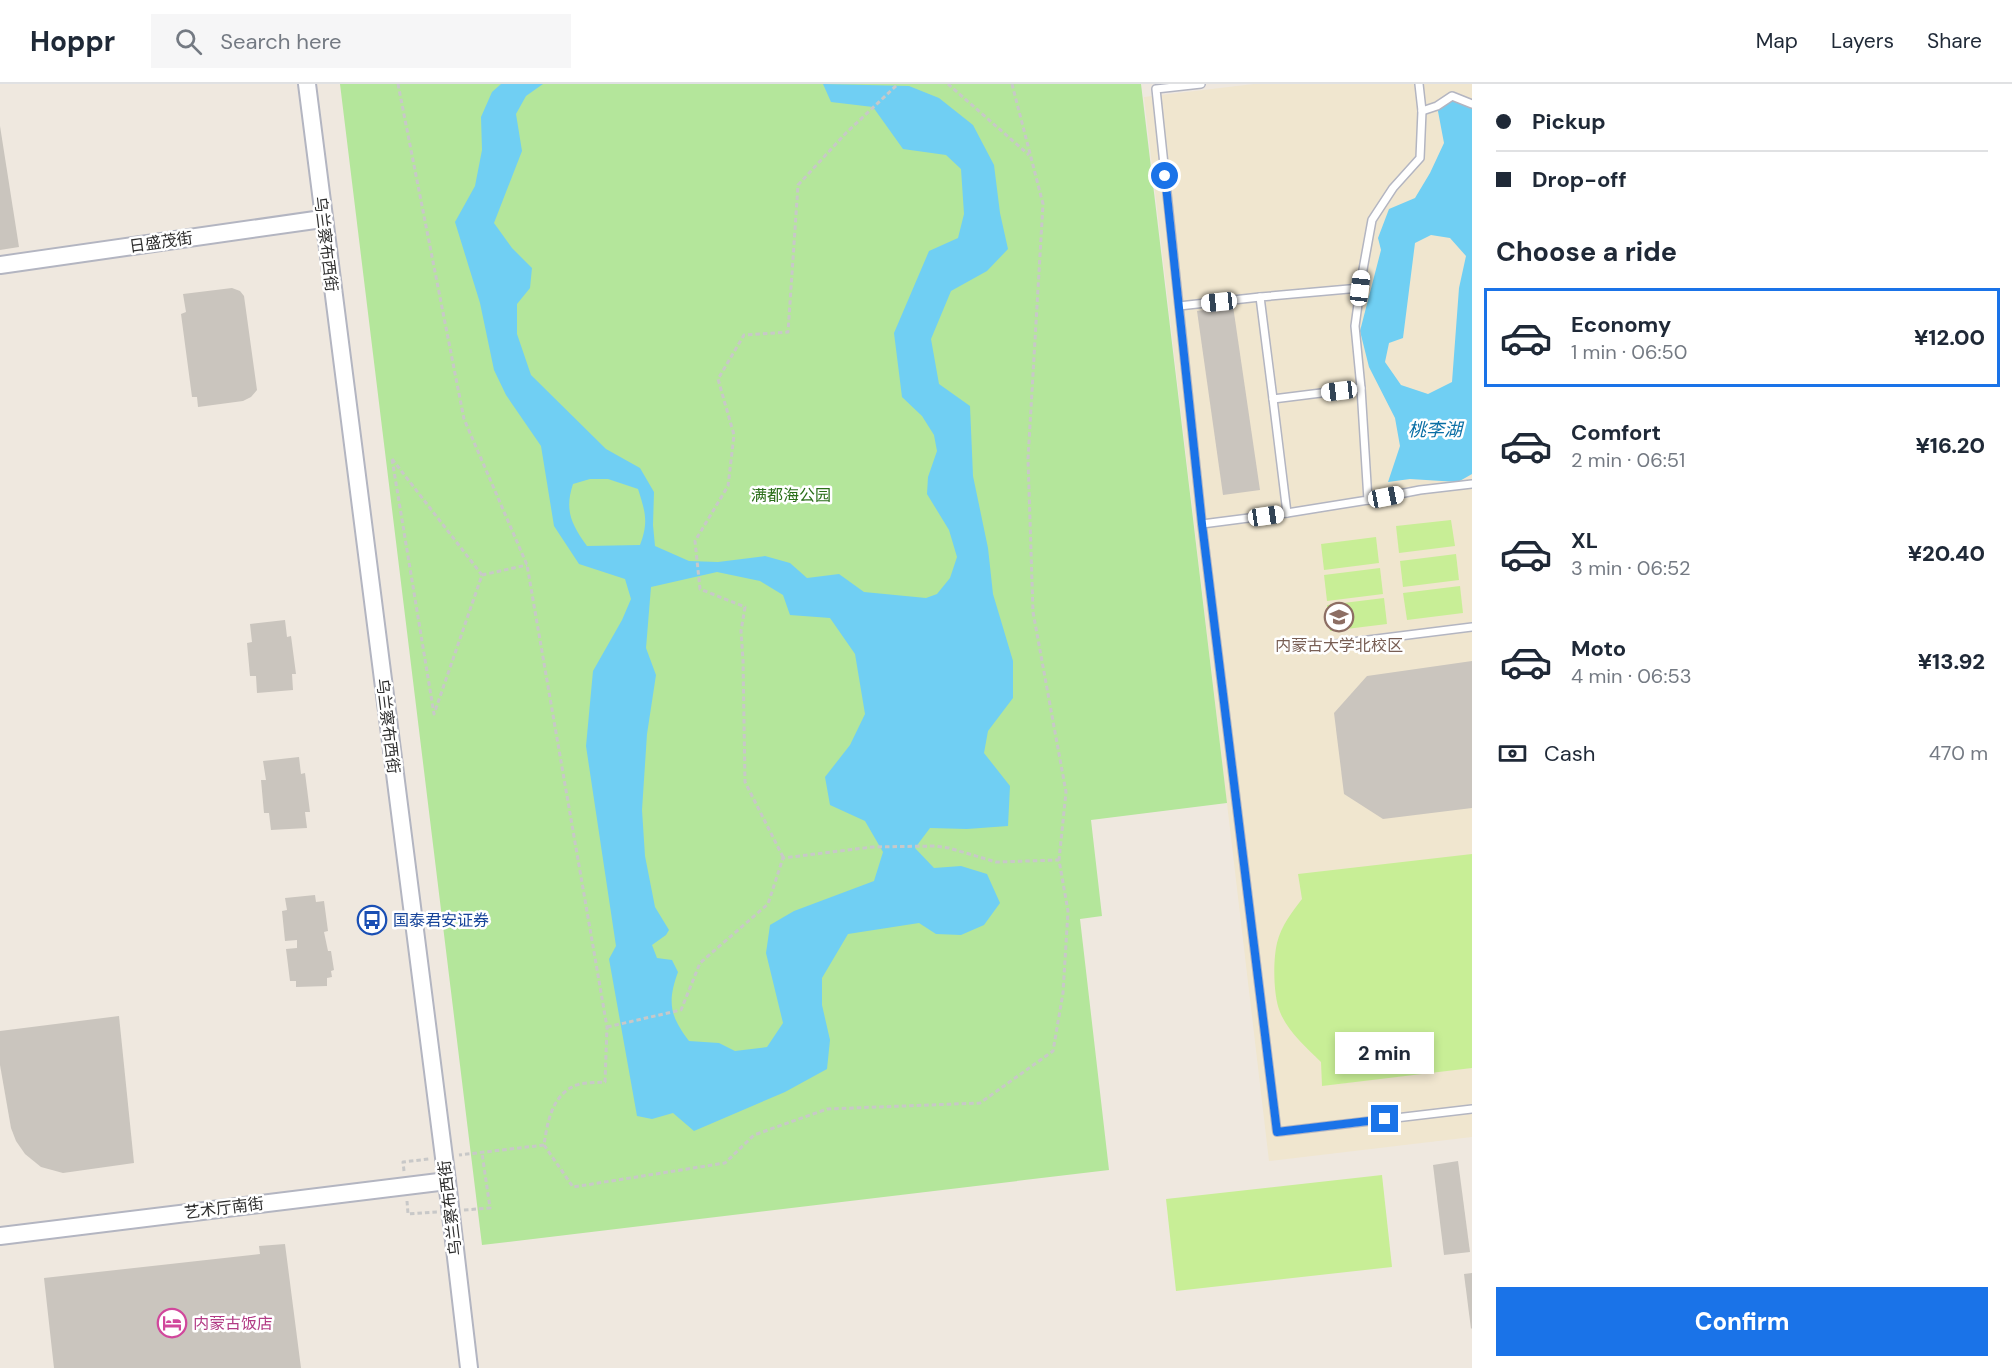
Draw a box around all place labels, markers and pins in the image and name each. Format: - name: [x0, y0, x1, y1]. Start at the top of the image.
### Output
- school or university icon: 内蒙古大学北校区: [1323, 601, 1355, 633]
- place label: 内蒙古大学北校区: [1275, 635, 1403, 656]
- bus stop icon: 国泰君安证券: [356, 904, 388, 936]
- place label: 国泰君安证券: [393, 910, 489, 931]
- hotel icon: 内蒙古饭店: [156, 1307, 188, 1339]
- place label: 内蒙古饭店: [193, 1313, 273, 1334]

